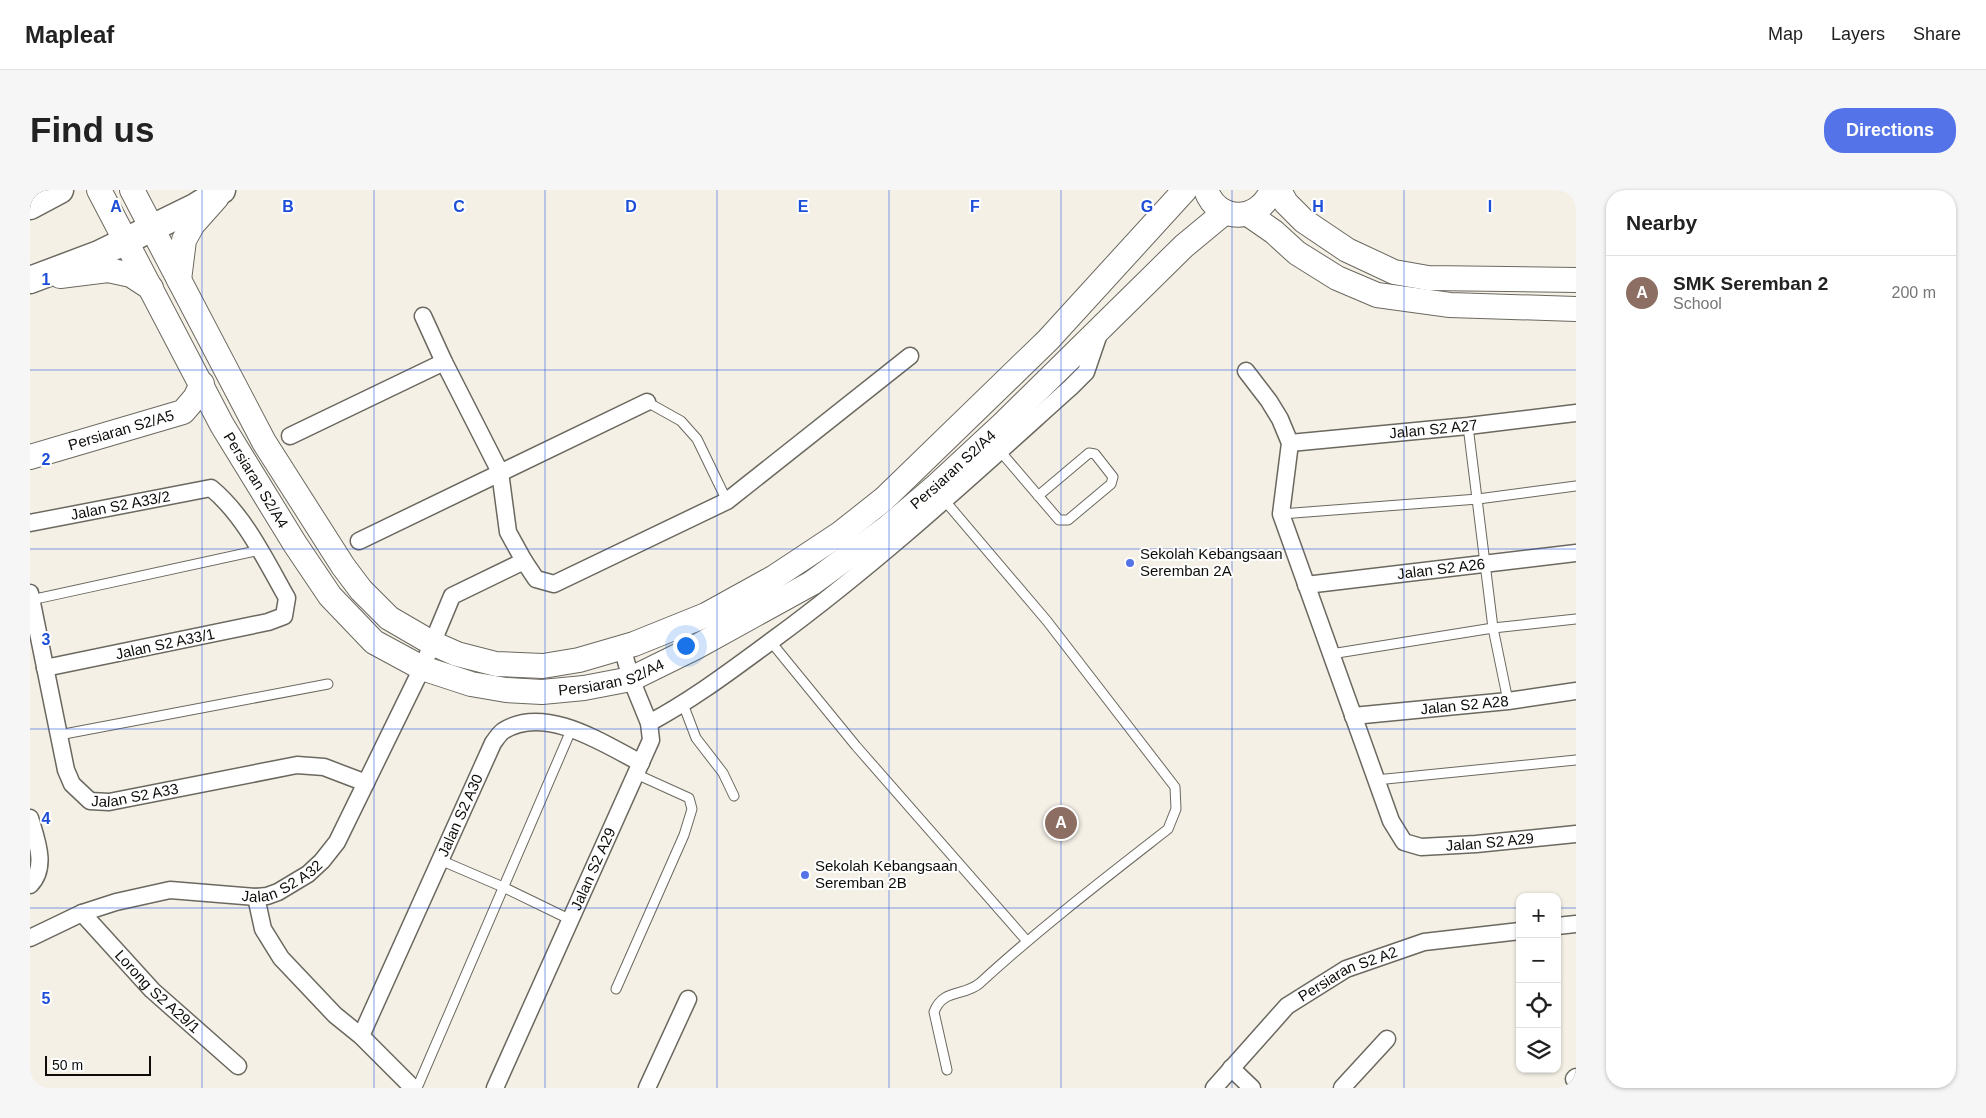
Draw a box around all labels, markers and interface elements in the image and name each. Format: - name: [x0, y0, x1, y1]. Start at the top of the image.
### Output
- text: Mapleaf: [25, 21, 114, 48]
- text: Map: [1768, 24, 1803, 44]
- text: Layers: [1831, 24, 1885, 44]
- text: Share: [1913, 24, 1961, 44]
- button: Directions: [1824, 108, 1956, 153]
- text: Find us: [30, 110, 154, 149]
- text: A: [110, 198, 122, 215]
- text: B: [282, 198, 294, 215]
- text: C: [453, 198, 465, 215]
- text: D: [625, 198, 637, 215]
- text: E: [798, 198, 809, 215]
- text: F: [970, 198, 980, 215]
- text: G: [1141, 198, 1153, 215]
- text: H: [1312, 198, 1324, 215]
- text: I: [1488, 198, 1492, 215]
- text: Nearby: [1626, 211, 1697, 234]
- text: 1: [42, 271, 51, 288]
- text: SMK Seremban 2: [1673, 273, 1828, 294]
- text: A: [1636, 284, 1648, 301]
- text: 200 m: [1892, 284, 1936, 301]
- text: School: [1673, 295, 1722, 312]
- street label: Persiaran S2/A5: [66, 406, 176, 453]
- street label: Jalan S2 A27: [1388, 416, 1478, 441]
- street label: Persiaran S2/A4: [907, 426, 999, 512]
- street label: Persiaran S2/A4: [220, 429, 292, 531]
- text: 2: [42, 451, 51, 468]
- street label: Jalan S2 A33/2: [69, 487, 171, 523]
- place label: Sekolah Kebangsaan Seremban 2A: [1140, 545, 1283, 579]
- street label: Jalan S2 A26: [1396, 555, 1486, 582]
- marker: Sekolah Kebangsaan Seremban 2A: [1124, 557, 1136, 569]
- street label: Jalan S2 A33/1: [114, 625, 216, 662]
- text: 3: [42, 631, 51, 648]
- your location: [673, 633, 699, 659]
- street label: Persiaran S2/A4: [558, 655, 667, 698]
- street label: Jalan S2 A28: [1420, 692, 1509, 717]
- street label: Jalan S2 A30: [434, 771, 486, 859]
- street label: Jalan S2 A33: [91, 780, 180, 810]
- pin: A: [1045, 804, 1077, 842]
- text: 4: [42, 810, 51, 827]
- street label: Jalan S2 A29: [567, 825, 619, 913]
- street label: Jalan S2 A29: [1445, 829, 1535, 854]
- street label: Jalan S2 A32: [241, 856, 326, 905]
- place label: Sekolah Kebangsaan Seremban 2B: [815, 857, 958, 891]
- marker: Sekolah Kebangsaan Seremban 2B: [799, 869, 811, 881]
- map controls: [1516, 893, 1561, 1073]
- button: +: [1516, 893, 1561, 938]
- button: −: [1516, 938, 1561, 983]
- street label: Persiaran S2 A2: [1295, 943, 1399, 1005]
- street label: Lorong S2 A29/1: [112, 946, 204, 1036]
- button: locate: [1516, 983, 1561, 1028]
- text: 5: [42, 990, 51, 1007]
- button: layers: [1516, 1028, 1561, 1073]
- scale bar: [45, 1053, 151, 1076]
- text: 50 m: [52, 1057, 83, 1073]

